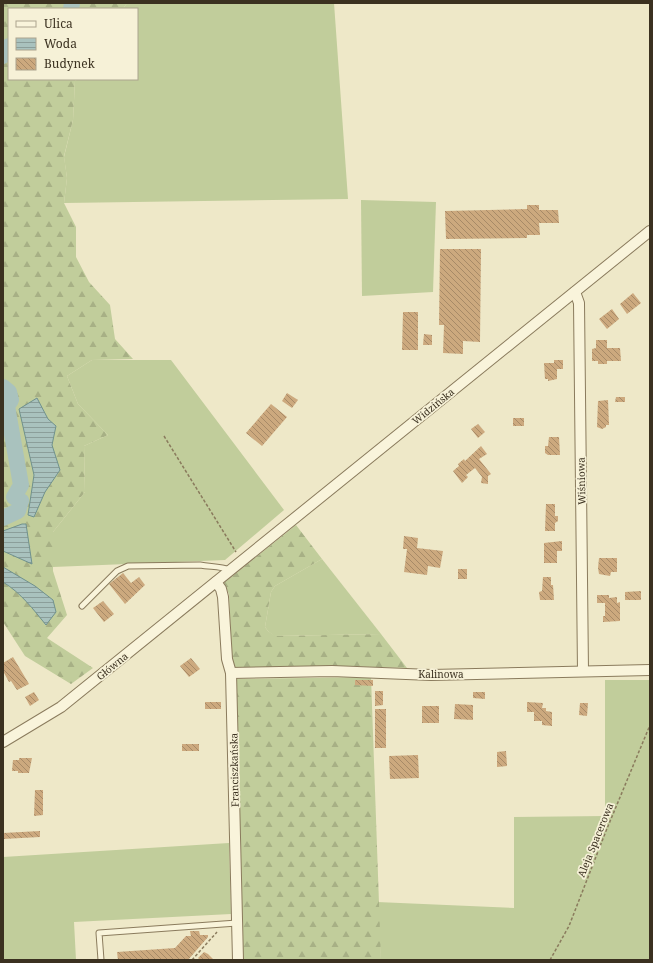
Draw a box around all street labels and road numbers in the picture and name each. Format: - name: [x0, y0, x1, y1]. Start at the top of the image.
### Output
- street label: Widzińska: [409, 384, 457, 427]
- street label: Wiśniowa: [574, 457, 588, 505]
- street label: Główna: [93, 649, 131, 683]
- street label: Kalinowa: [418, 667, 464, 681]
- street label: Franciszkańska: [226, 732, 242, 807]
- street label: Aleja Spacerowa: [574, 800, 616, 879]

